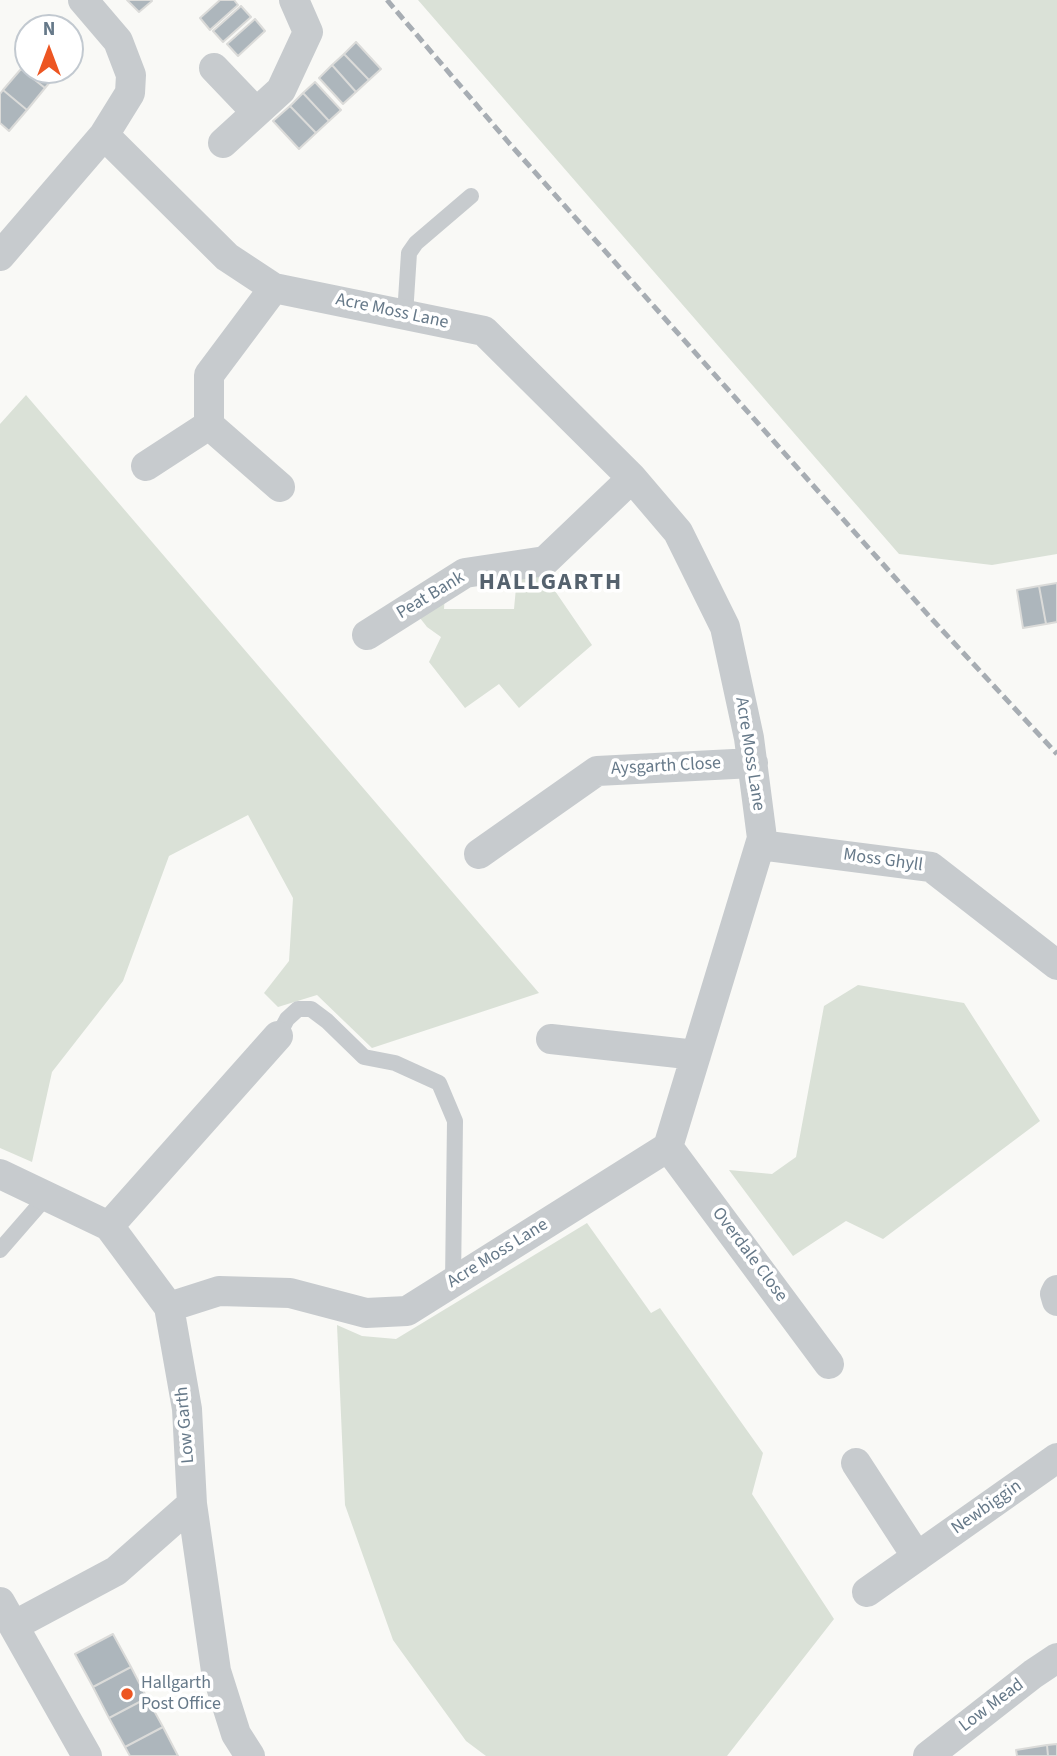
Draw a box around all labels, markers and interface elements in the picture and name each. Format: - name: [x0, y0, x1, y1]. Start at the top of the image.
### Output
- north arrow: [14, 14, 84, 84]
- text: N: [43, 16, 55, 43]
- street label: Acre Moss Lane: [334, 290, 450, 334]
- street label: Peat Bank: [393, 567, 469, 625]
- district label: HALLGARTH: [480, 570, 622, 598]
- street label: Acre Moss Lane: [729, 696, 769, 812]
- street label: Aysgarth Close: [610, 753, 722, 781]
- street label: Moss Ghyll: [842, 845, 924, 877]
- street label: Overdale Close: [707, 1204, 791, 1306]
- street label: Acre Moss Lane: [444, 1214, 552, 1294]
- street label: Low Garth: [172, 1386, 200, 1464]
- street label: Newbiggin: [948, 1476, 1026, 1540]
- place label: Hallgarth Post Office: [141, 1673, 221, 1716]
- street label: Low Mead: [955, 1675, 1029, 1737]
- marker: Hallgarth Post Office: [119, 1686, 135, 1702]

